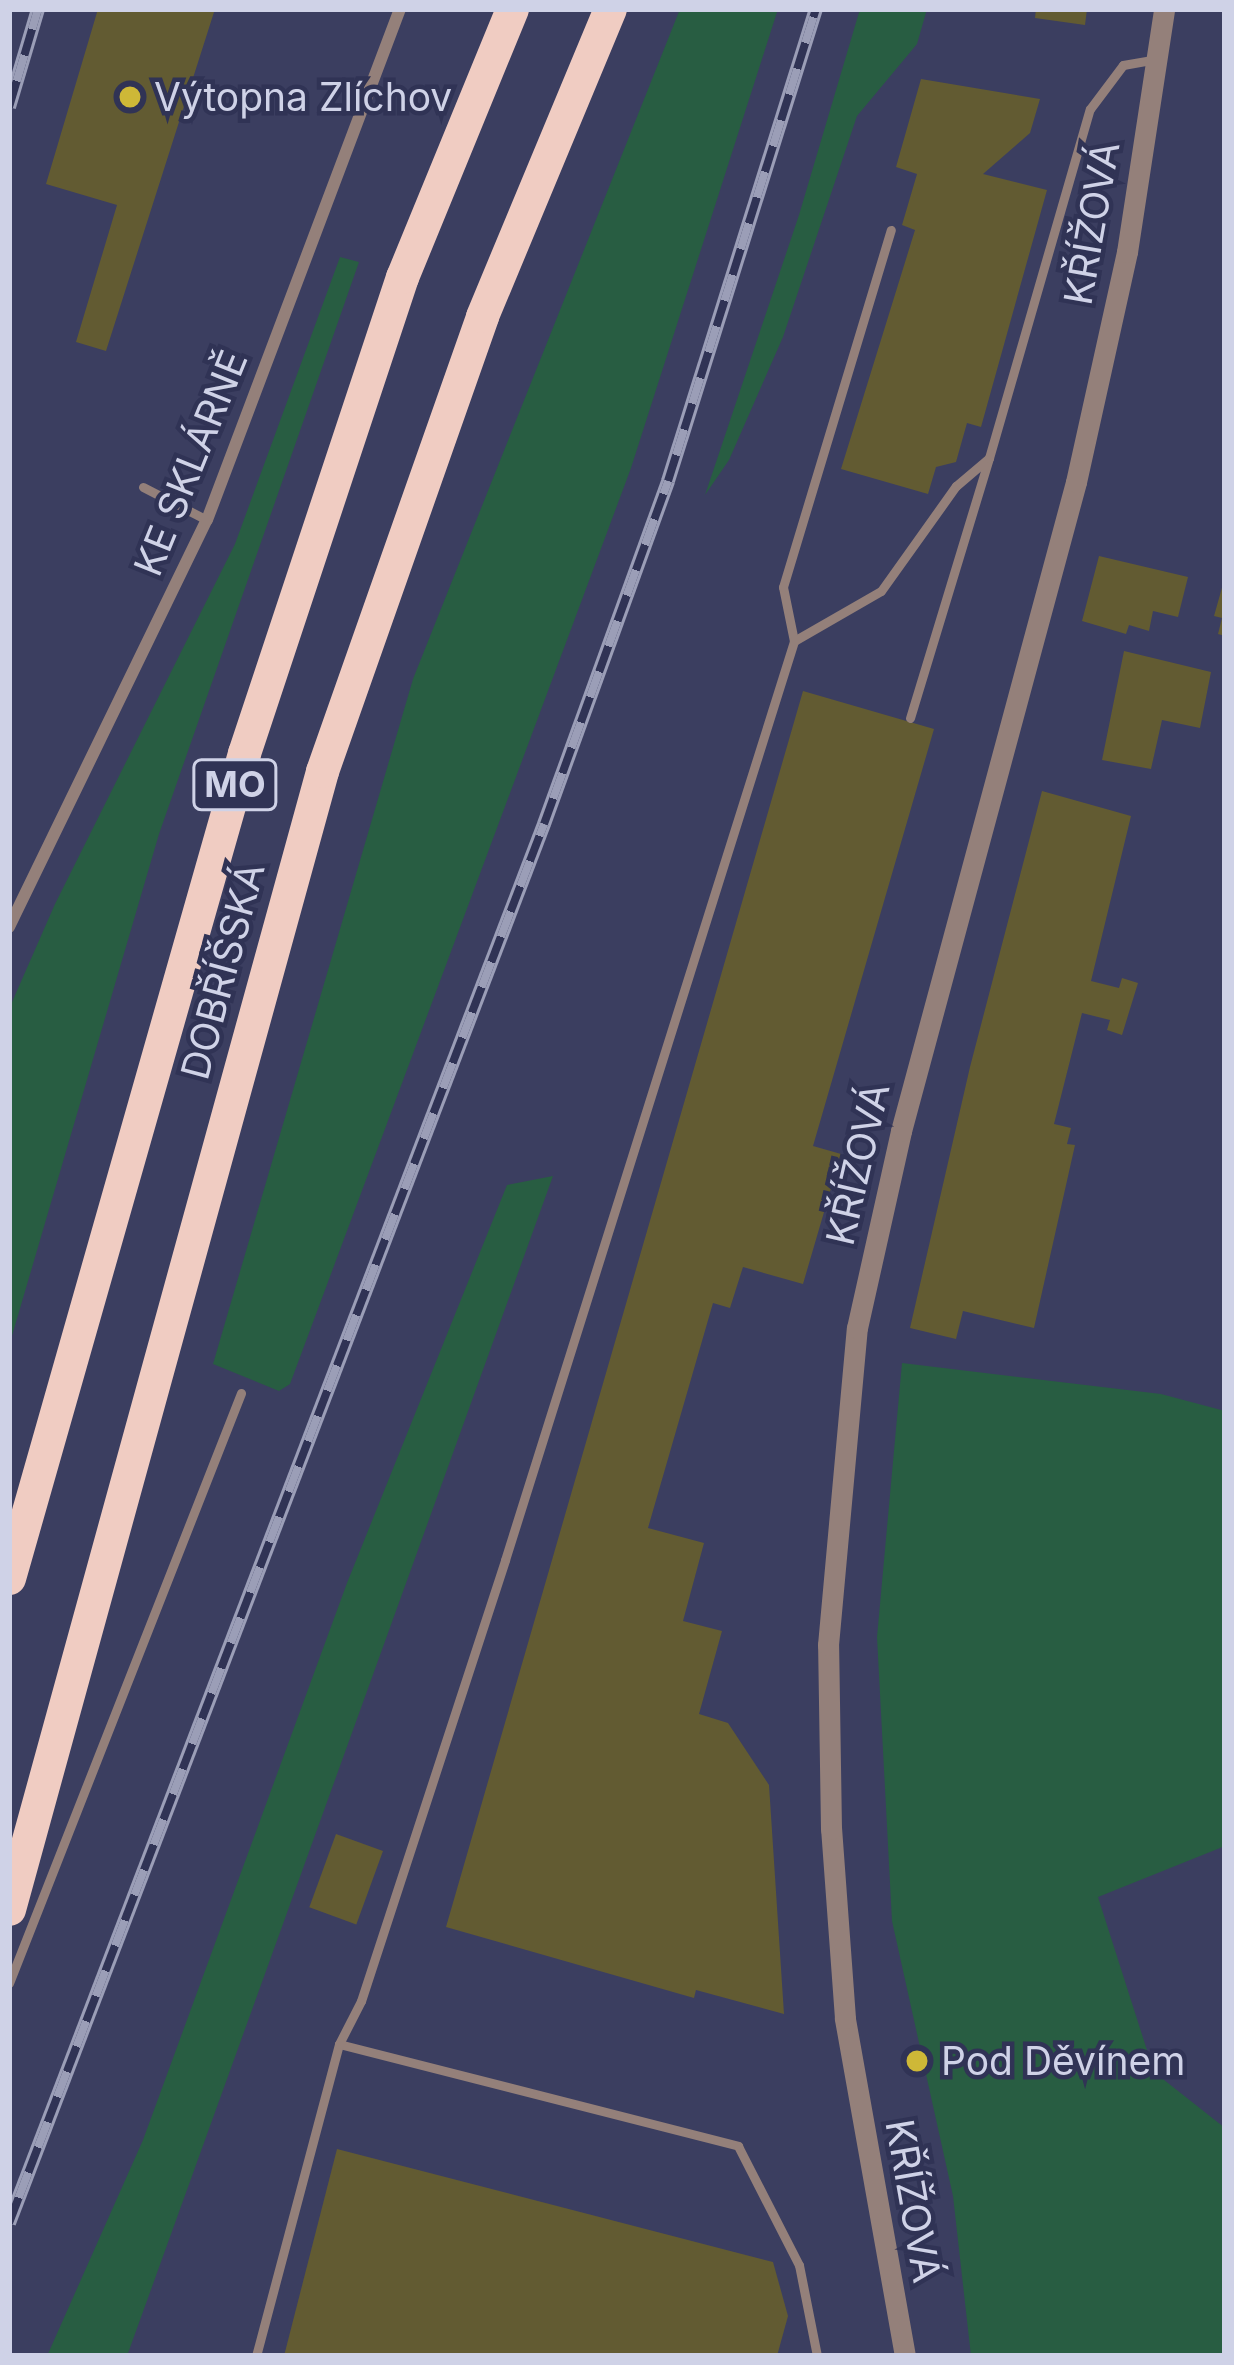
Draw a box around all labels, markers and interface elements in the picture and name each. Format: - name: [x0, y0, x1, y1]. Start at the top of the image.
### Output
- place label: Výtopna Zlíchov: [154, 74, 452, 120]
- marker: Výtopna Zlíchov: [117, 84, 143, 110]
- street label: KŘÍŽOVÁ: [1055, 138, 1129, 308]
- street label: KE SKLÁRNĚ: [125, 344, 257, 582]
- road number: MO: [190, 755, 280, 815]
- street label: DOBŘÍŠSKÁ: [172, 858, 274, 1084]
- street label: KŘÍŽOVÁ: [817, 1079, 899, 1249]
- place label: Pod Děvínem: [941, 2038, 1185, 2084]
- marker: Pod Děvínem: [904, 2048, 930, 2074]
- street label: KŘÍŽOVÁ: [876, 2116, 950, 2286]

